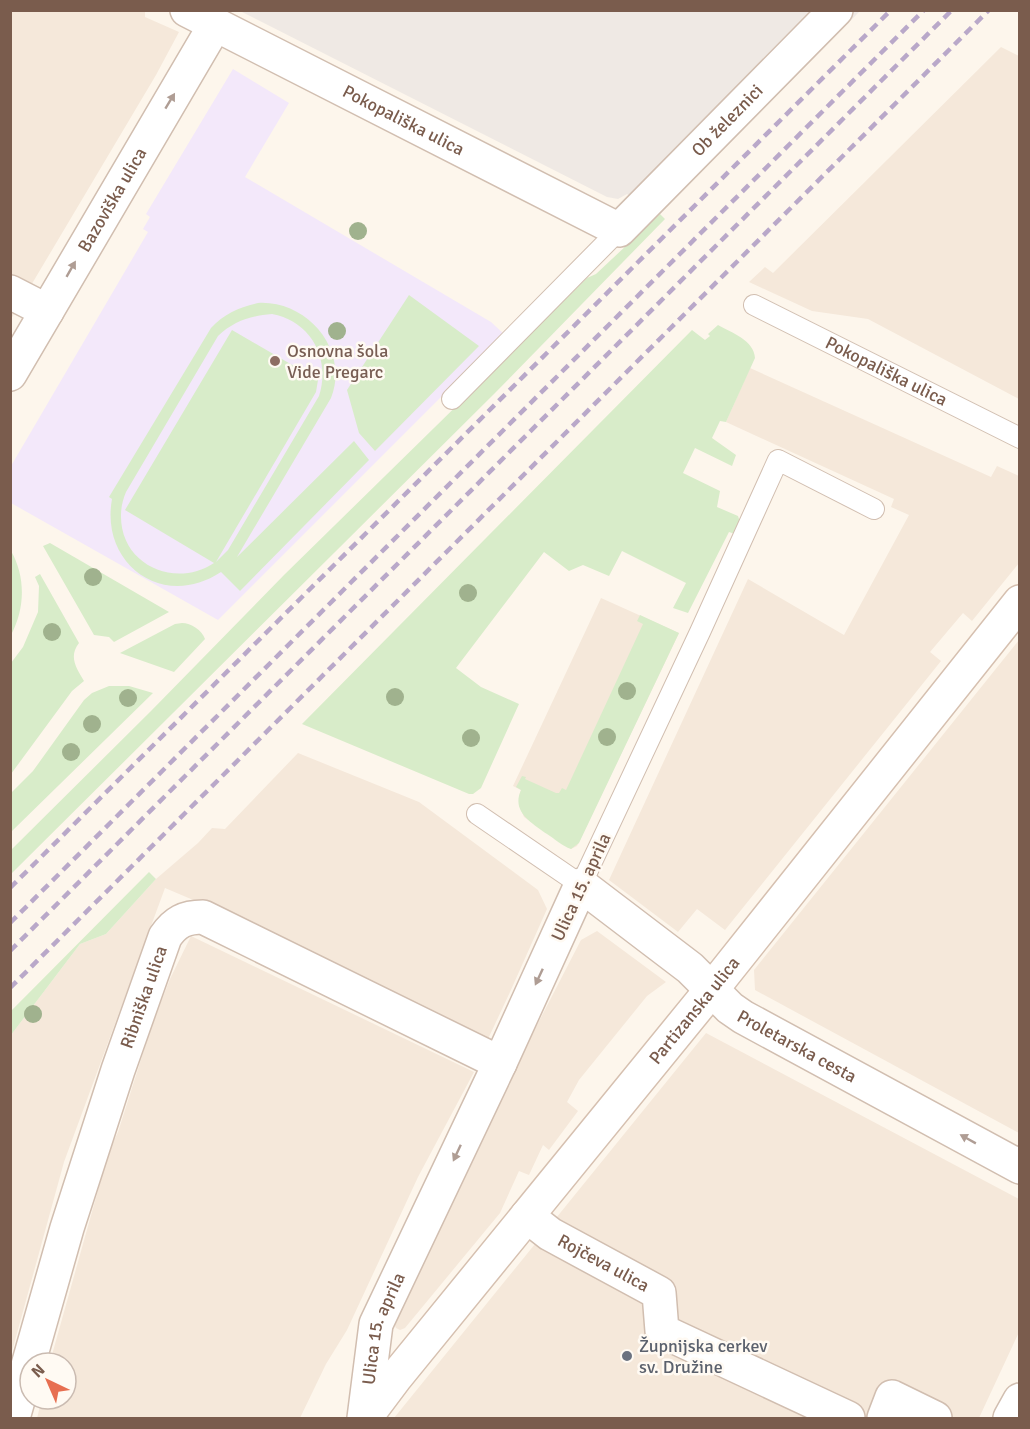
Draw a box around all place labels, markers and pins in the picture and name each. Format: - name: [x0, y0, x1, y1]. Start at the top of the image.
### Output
- place label: Osnovna šola Vide Pregarc: [287, 340, 389, 383]
- marker: Osnovna šola Vide Pregarc: [268, 354, 282, 368]
- place label: Župnijska cerkev sv. Družine: [639, 1335, 768, 1378]
- marker: Župnijska cerkev sv. Družine: [620, 1349, 634, 1363]

